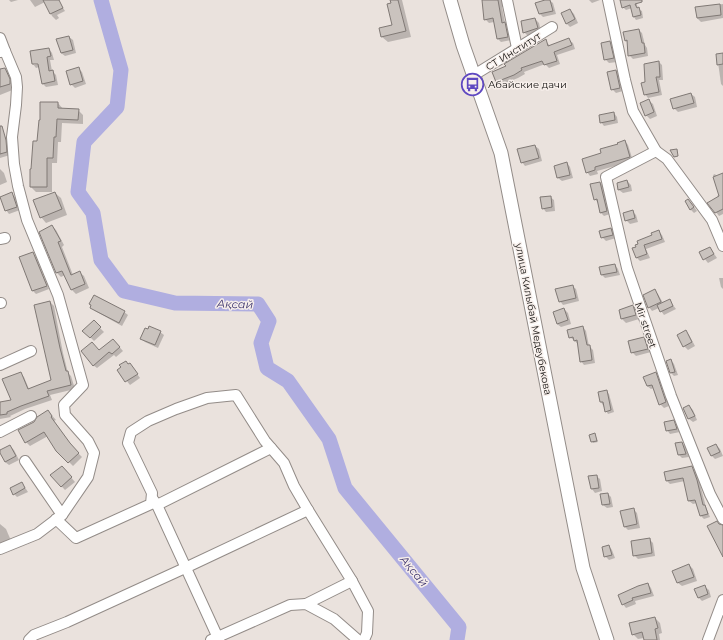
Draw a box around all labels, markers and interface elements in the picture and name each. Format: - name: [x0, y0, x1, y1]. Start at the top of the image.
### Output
- street label: СТ Институт: [483, 29, 544, 74]
- bus stop icon: Абайские дачи: [459, 71, 485, 97]
- place label: Абайские дачи: [488, 78, 567, 91]
- street label: улица Килыбай Медеубекова: [512, 241, 555, 396]
- water label: Ақсай: [216, 296, 254, 312]
- street label: Mir street: [632, 300, 659, 350]
- water label: Ақсай: [397, 552, 431, 590]

